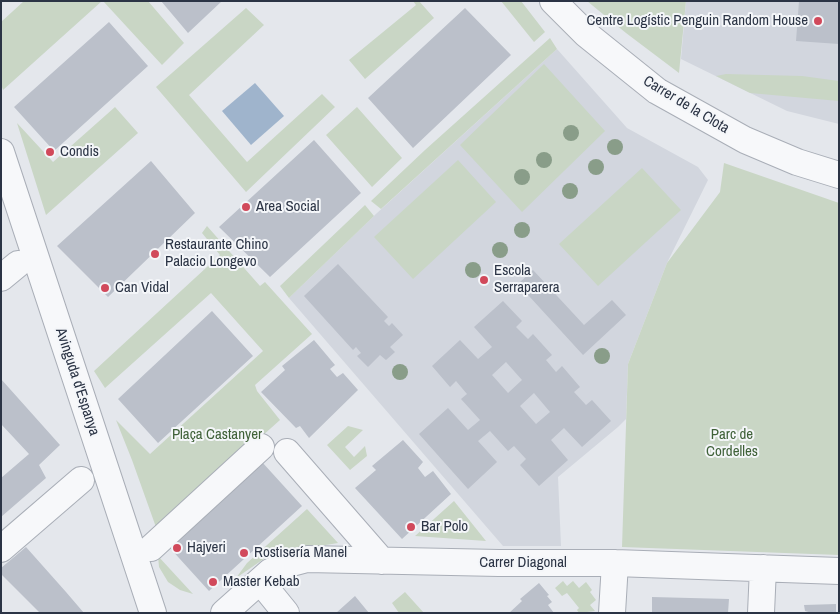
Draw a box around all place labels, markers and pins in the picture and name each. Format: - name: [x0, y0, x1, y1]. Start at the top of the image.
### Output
- place label: Centre Logístic Penguin Random House: [586, 12, 808, 30]
- marker: Centre Logístic Penguin Random House: [812, 15, 824, 27]
- place label: Condis: [60, 143, 99, 161]
- marker: Condis: [44, 146, 56, 158]
- place label: Area Social: [256, 198, 320, 216]
- marker: Area Social: [240, 201, 252, 213]
- place label: Restaurante Chino Palacio Longevo: [165, 236, 268, 271]
- marker: Restaurante Chino Palacio Longevo: [149, 248, 161, 260]
- place label: Escola Serraparera: [494, 262, 560, 297]
- marker: Escola Serraparera: [478, 274, 490, 286]
- place label: Can Vidal: [115, 279, 169, 297]
- marker: Can Vidal: [99, 282, 111, 294]
- place label: Bar Polo: [421, 518, 468, 536]
- marker: Bar Polo: [405, 521, 417, 533]
- place label: Hajveri: [187, 539, 226, 557]
- marker: Hajveri: [171, 542, 183, 554]
- place label: Rostisería Manel: [254, 544, 347, 562]
- marker: Rostisería Manel: [238, 547, 250, 559]
- place label: Master Kebab: [223, 573, 300, 591]
- marker: Master Kebab: [207, 576, 219, 588]

